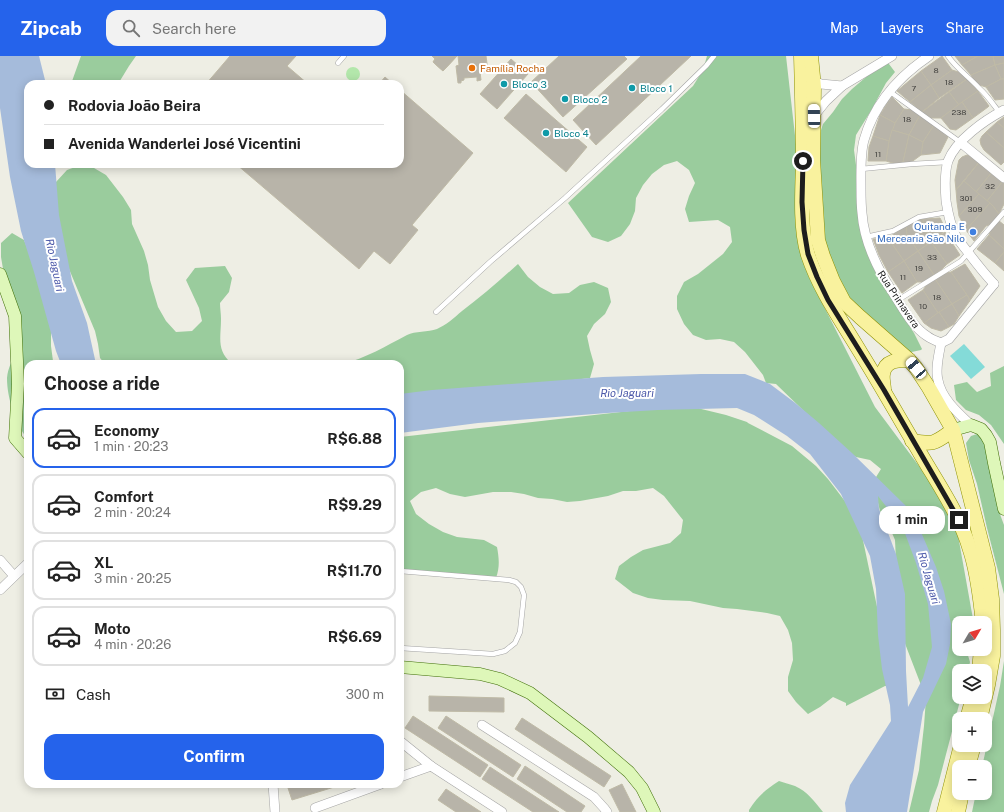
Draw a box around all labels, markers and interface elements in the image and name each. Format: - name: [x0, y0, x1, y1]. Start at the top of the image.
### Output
- search box: [106, 10, 386, 46]
- text: Zipcab: [20, 17, 82, 39]
- icon: search: [120, 17, 142, 39]
- text: Search here: [152, 20, 236, 37]
- text: Map: [830, 20, 858, 36]
- text: Layers: [880, 20, 924, 36]
- text: Share: [946, 20, 984, 36]
- place label: Família Rocha: [480, 62, 545, 74]
- marker: Família Rocha: [467, 63, 477, 73]
- house number: 8: [933, 65, 939, 75]
- house number: 18: [945, 77, 953, 87]
- place label: Bloco 3: [512, 78, 547, 90]
- marker: Bloco 3: [499, 79, 509, 89]
- place label: Bloco 1: [640, 82, 673, 94]
- marker: Bloco 1: [627, 83, 637, 93]
- house number: 7: [912, 83, 917, 93]
- place label: Bloco 2: [573, 93, 608, 105]
- marker: Bloco 2: [560, 94, 570, 104]
- text: Rodovia João Beira: [68, 97, 201, 114]
- car: [808, 104, 820, 128]
- house number: 238: [952, 107, 966, 117]
- house number: 18: [903, 114, 911, 124]
- place label: Bloco 4: [554, 127, 589, 139]
- marker: Bloco 4: [541, 128, 551, 138]
- text: Avenida Wanderlei José Vicentini: [68, 135, 301, 152]
- house number: 11: [875, 149, 881, 159]
- route start: [794, 152, 812, 170]
- house number: 32: [985, 181, 995, 191]
- house number: 301: [959, 193, 973, 203]
- house number: 309: [968, 204, 982, 214]
- place label: Quitanda E Mercearia São Nilo: [877, 220, 965, 244]
- marker: Quitanda E Mercearia São Nilo: [968, 227, 978, 237]
- water label: Rio Jaguari: [44, 237, 67, 293]
- house number: 33: [927, 252, 937, 262]
- house number: 19: [915, 263, 923, 273]
- street label: Rua Primavera: [875, 268, 923, 330]
- house number: 11: [900, 272, 906, 282]
- house number: 18: [933, 292, 941, 302]
- house number: 10: [919, 301, 927, 311]
- car: [904, 355, 928, 381]
- text: Choose a ride: [44, 373, 160, 394]
- water label: Rio Jaguari: [600, 387, 654, 399]
- icon: car: [46, 420, 82, 456]
- text: Economy: [94, 422, 159, 439]
- text: R$6.88: [327, 430, 382, 447]
- text: 1 min · 20:23: [94, 439, 169, 454]
- icon: car: [46, 486, 82, 522]
- text: Comfort: [94, 488, 154, 505]
- text: R$9.29: [328, 496, 382, 513]
- text: 2 min · 20:24: [94, 505, 171, 520]
- callout: 1 min: [879, 506, 945, 534]
- route end: [950, 511, 968, 529]
- text: 1 min: [896, 512, 928, 527]
- water label: Rio Jaguari: [916, 551, 942, 606]
- icon: car: [46, 552, 82, 588]
- text: XL: [94, 554, 113, 571]
- text: R$11.70: [327, 562, 382, 579]
- text: 3 min · 20:25: [94, 571, 172, 586]
- north arrow: [952, 616, 992, 656]
- map controls: [952, 616, 992, 800]
- icon: car: [46, 618, 82, 654]
- text: Moto: [94, 620, 131, 637]
- text: R$6.69: [328, 628, 382, 645]
- text: 4 min · 20:26: [94, 637, 171, 652]
- button: layers: [952, 664, 992, 704]
- icon: cash: [44, 683, 66, 705]
- text: Cash: [76, 686, 111, 703]
- text: 300 m: [346, 687, 384, 702]
- button: +: [952, 712, 992, 752]
- button: Confirm: [44, 734, 384, 780]
- button: −: [952, 760, 992, 800]

